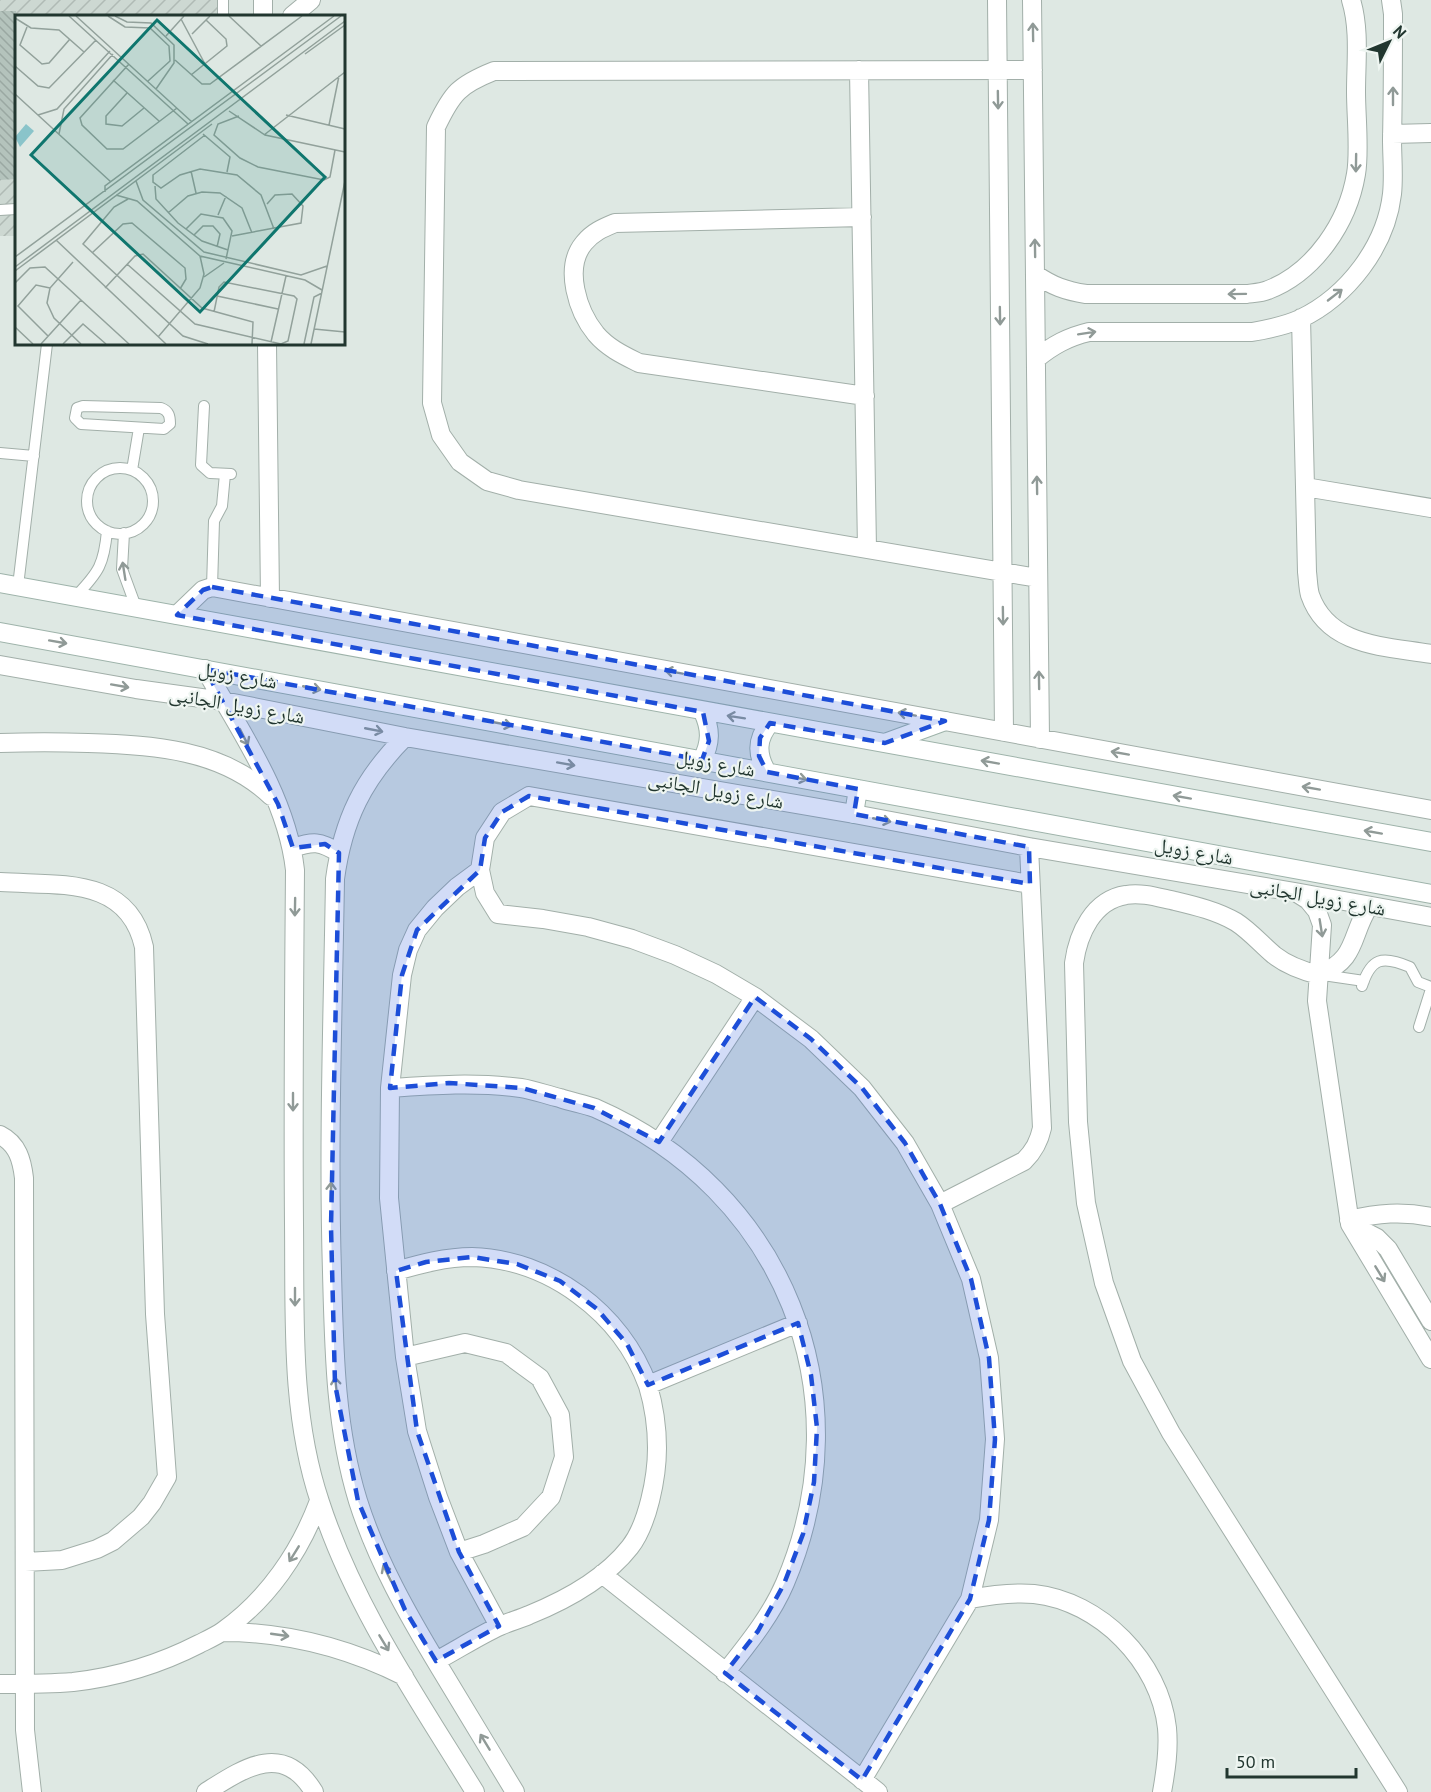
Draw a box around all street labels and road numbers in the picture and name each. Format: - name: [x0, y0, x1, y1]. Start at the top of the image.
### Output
- street label: شارع زويل: [197, 655, 279, 695]
- street label: شارع زويل الجانبى: [167, 680, 307, 730]
- street label: شارع زويل: [675, 743, 757, 783]
- street label: شارع زويل الجانبى: [646, 765, 786, 815]
- street label: شارع زويل: [1153, 831, 1235, 871]
- street label: شارع زويل الجانبى: [1248, 872, 1388, 922]

